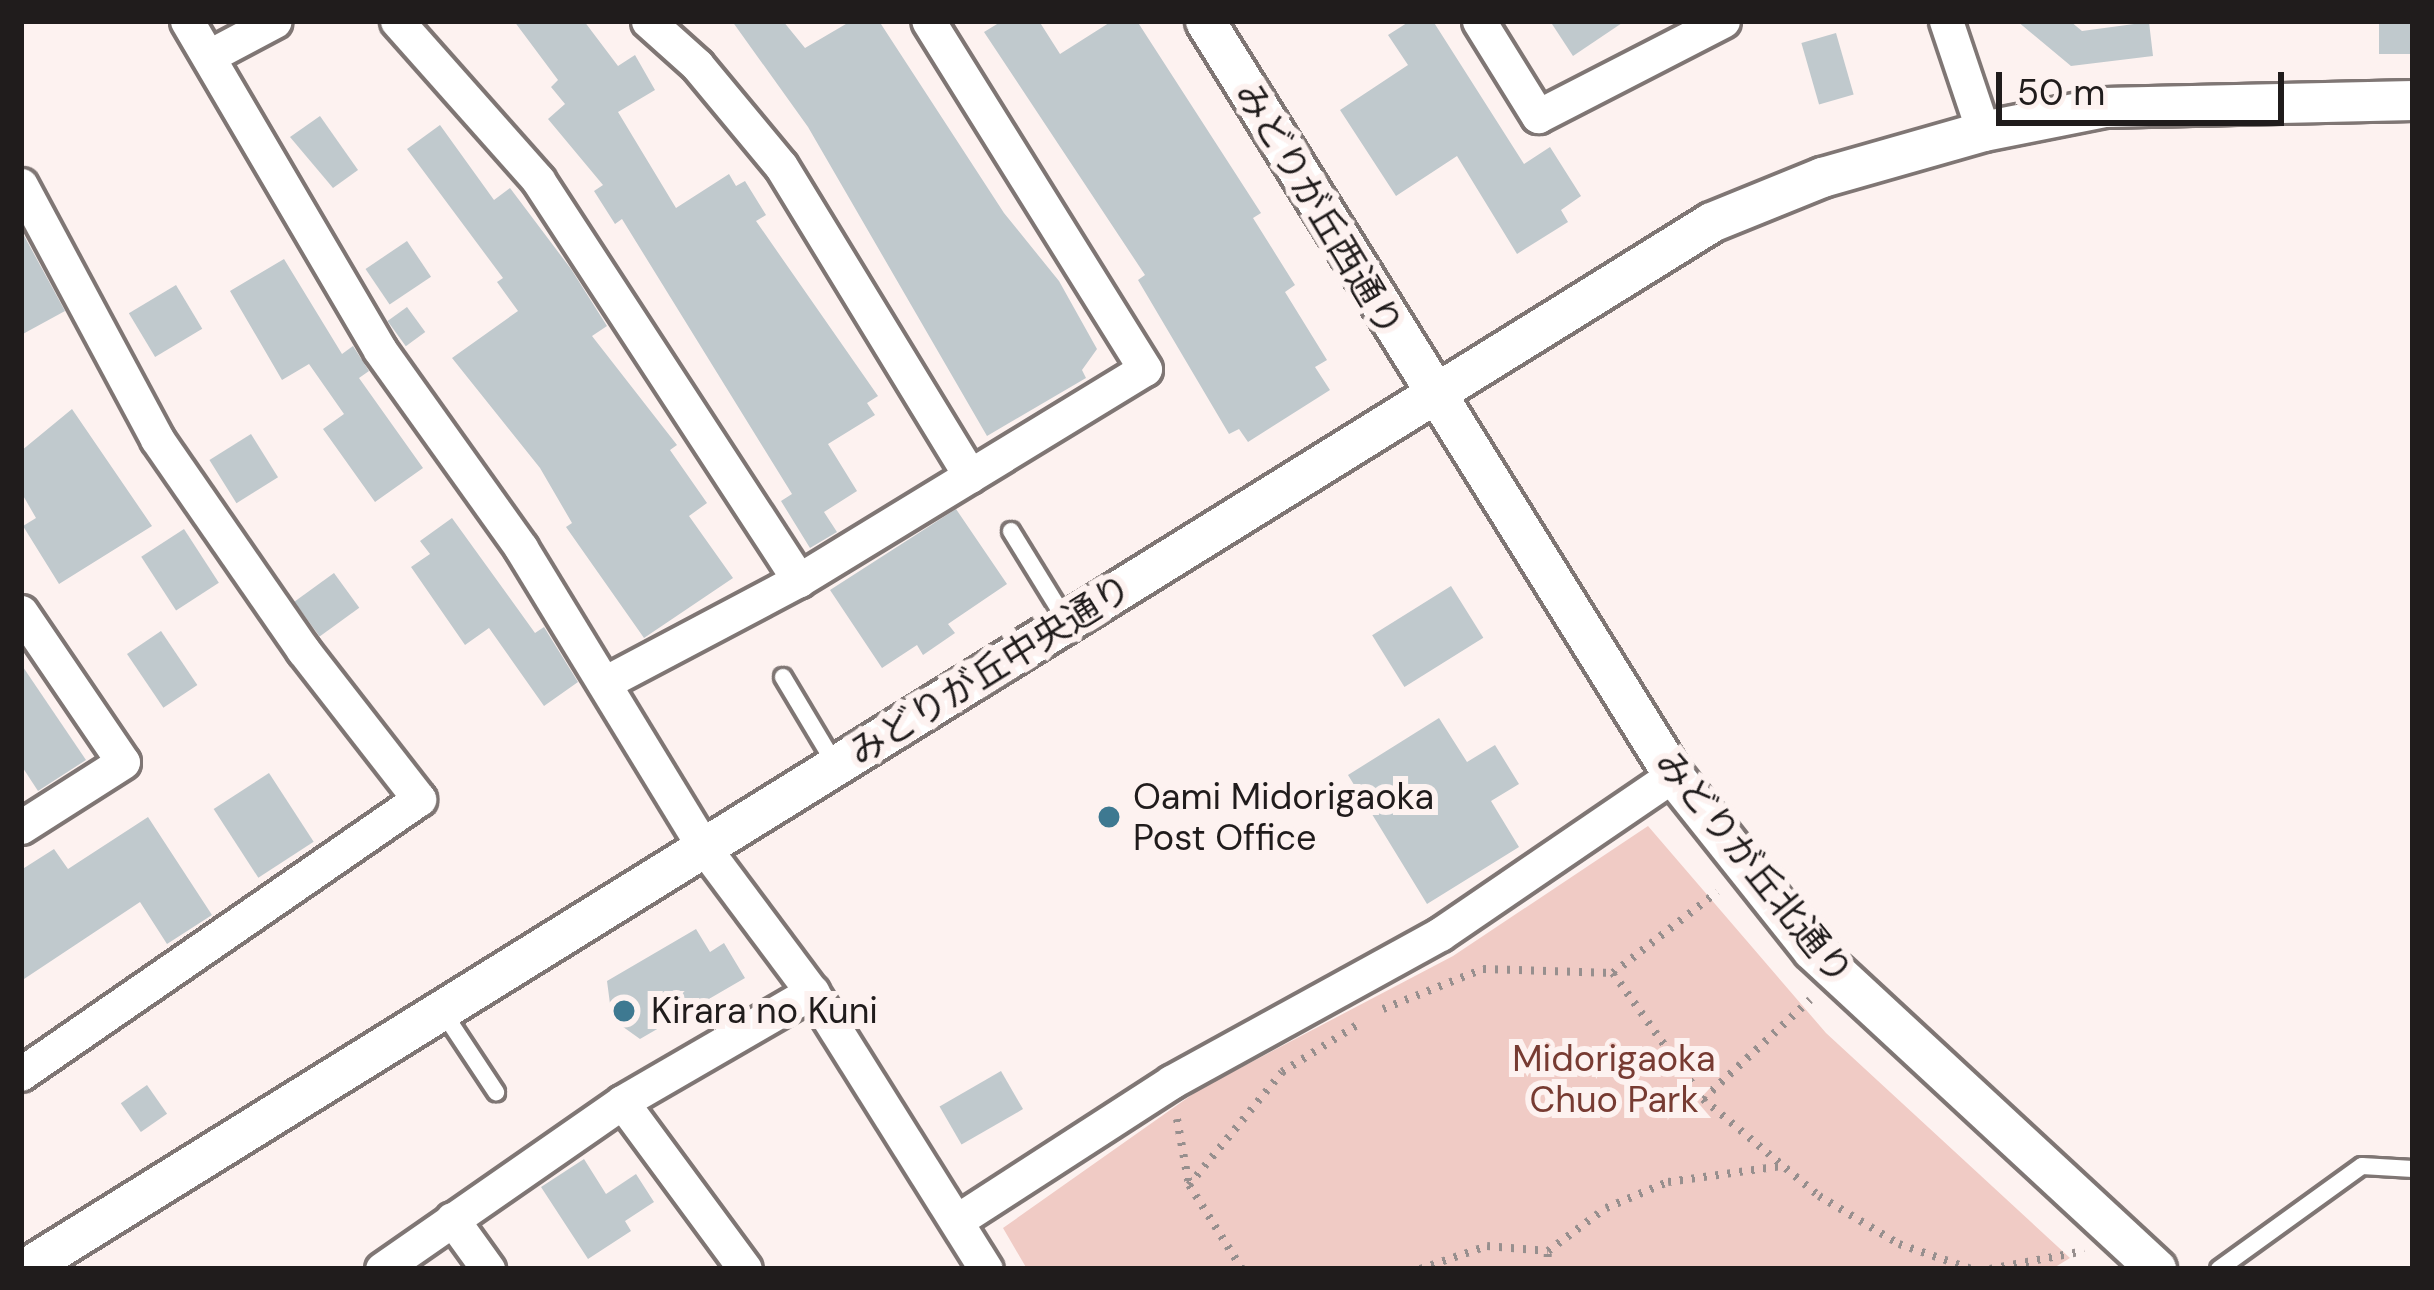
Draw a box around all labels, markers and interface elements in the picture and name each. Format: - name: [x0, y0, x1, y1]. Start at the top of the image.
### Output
- scale bar: [2002, 48, 2290, 122]
- text: 50 m: [2017, 69, 2105, 116]
- street label: みどりが丘西通り: [1226, 74, 1412, 344]
- street label: みどりが丘中央通り: [841, 566, 1139, 774]
- street label: みどりが丘北通り: [1647, 741, 1861, 993]
- place label: Oami Midorigaoka Post Office: [1133, 774, 1434, 859]
- marker: Oami Midorigaoka Post Office: [1096, 804, 1122, 830]
- place label: Kirara no Kuni: [651, 989, 878, 1033]
- marker: Kirara no Kuni: [608, 995, 640, 1027]
- park label: Midorigaoka Chuo Park: [1512, 1036, 1716, 1121]

